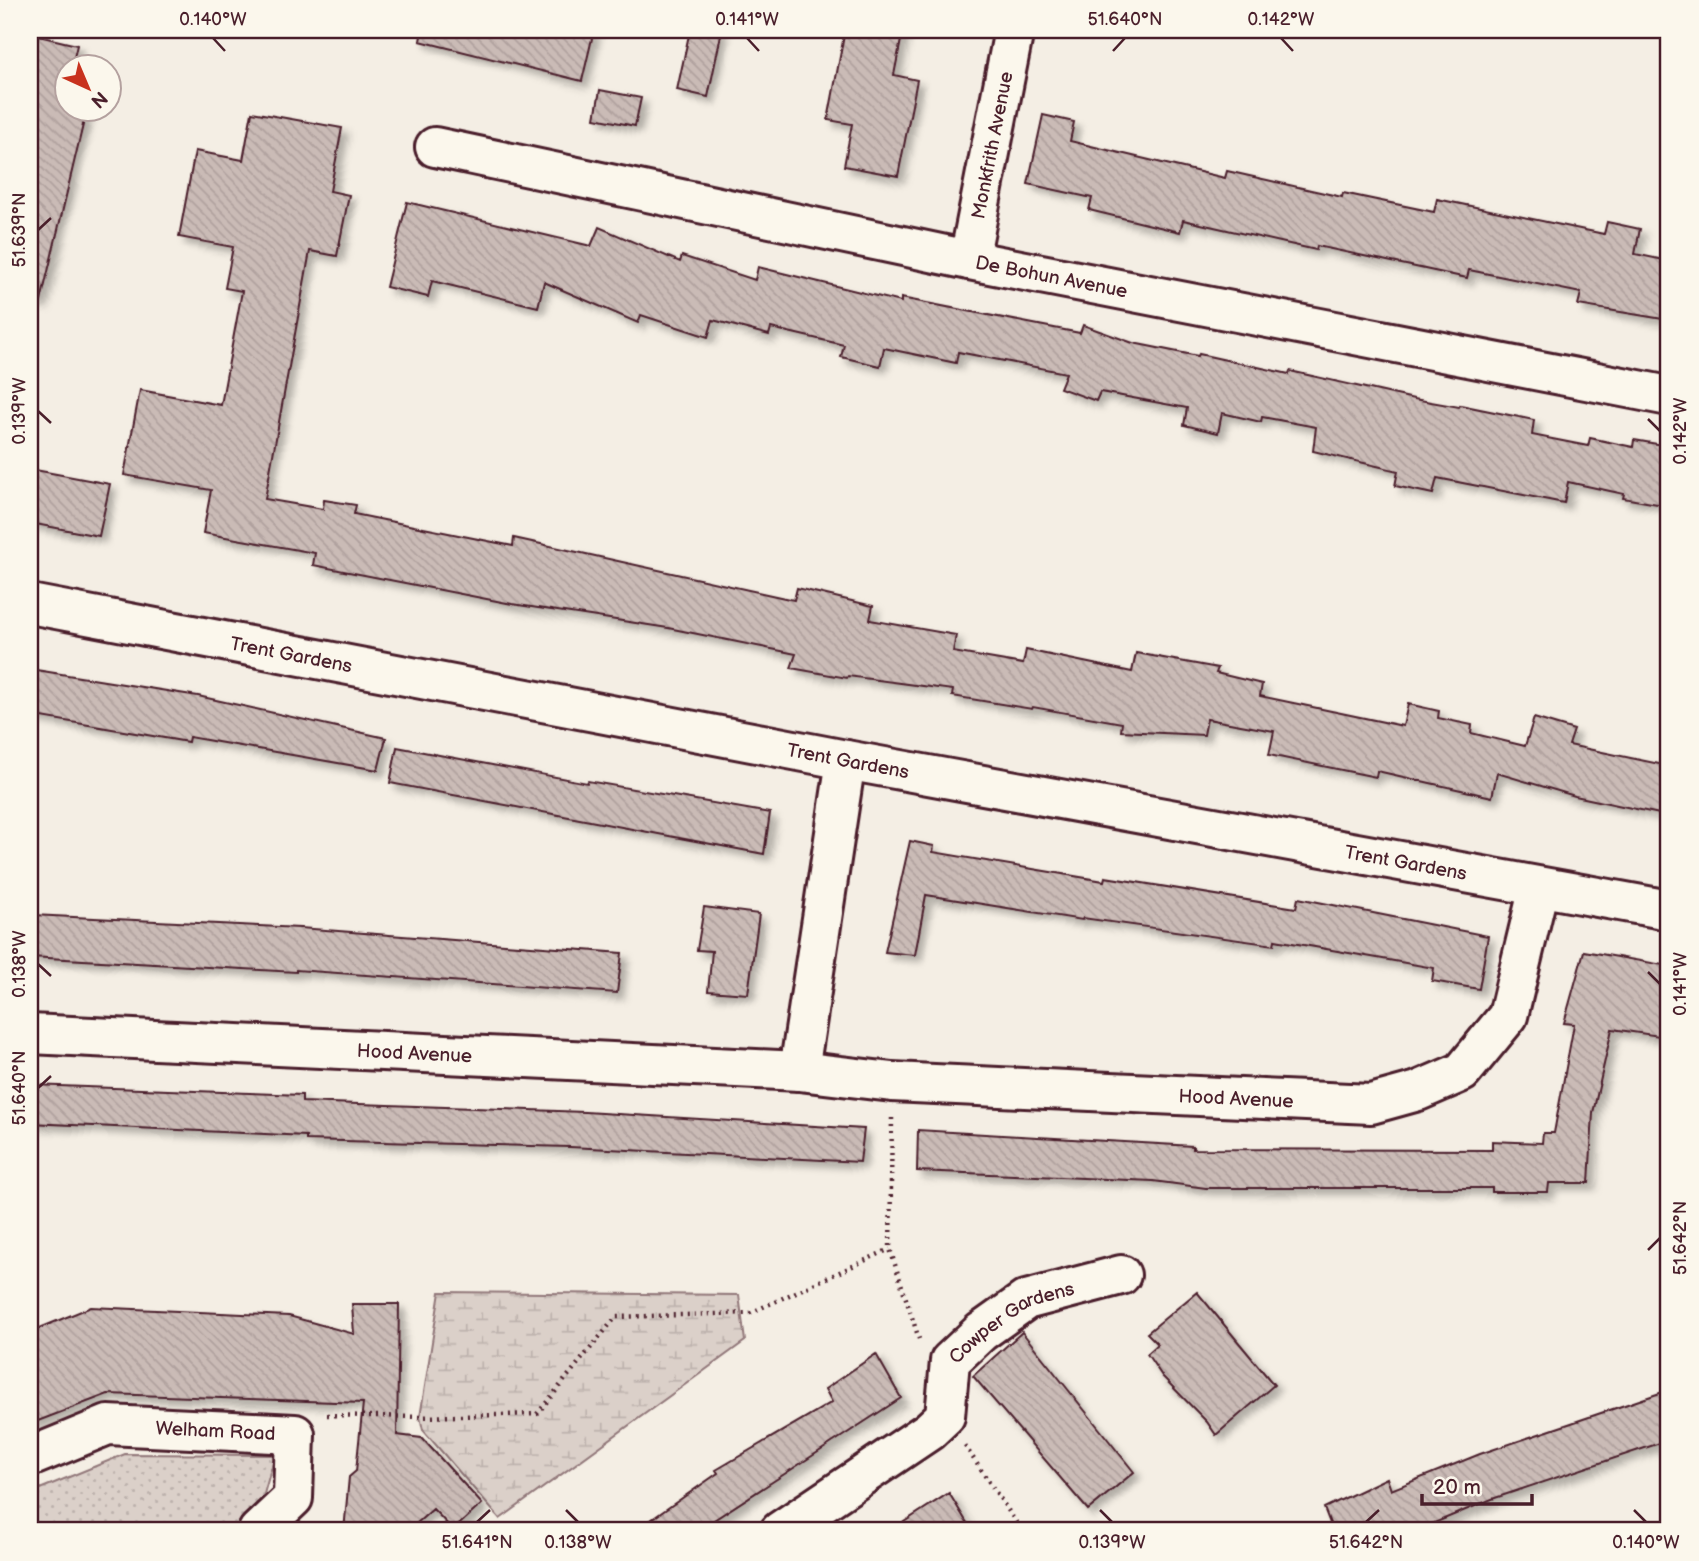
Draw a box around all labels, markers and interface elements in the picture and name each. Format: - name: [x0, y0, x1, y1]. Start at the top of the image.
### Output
- text: 0.140°W: [179, 9, 247, 30]
- text: 0.141°W: [715, 9, 779, 30]
- text: 51.640°N: [1087, 9, 1163, 30]
- text: 0.142°W: [1248, 9, 1315, 30]
- north arrow: [52, 52, 122, 122]
- street label: Monkfrith Avenue: [967, 70, 1019, 221]
- text: N: [86, 86, 112, 112]
- text: 51.639°N: [9, 192, 30, 268]
- street label: De Bohun Avenue: [973, 252, 1129, 304]
- text: 0.139°W: [9, 377, 30, 445]
- text: 0.142°W: [1670, 397, 1691, 464]
- street label: Trent Gardens: [228, 633, 354, 678]
- street label: Trent Gardens: [785, 739, 911, 784]
- street label: Trent Gardens: [1343, 841, 1469, 886]
- text: 0.138°W: [9, 930, 30, 998]
- text: 0.141°W: [1670, 952, 1691, 1016]
- street label: Hood Avenue: [356, 1040, 473, 1068]
- text: 51.640°N: [9, 1050, 30, 1126]
- street label: Hood Avenue: [1178, 1085, 1294, 1113]
- text: 51.642°N: [1670, 1201, 1691, 1275]
- street label: Cowper Gardens: [945, 1278, 1077, 1369]
- street label: Welham Road: [155, 1417, 276, 1446]
- scale bar: [1422, 1463, 1533, 1507]
- text: 20 m: [1433, 1475, 1481, 1500]
- text: 51.641°N: [441, 1532, 513, 1553]
- text: 0.138°W: [544, 1532, 612, 1553]
- text: 0.139°W: [1078, 1532, 1146, 1553]
- text: 51.642°N: [1329, 1532, 1403, 1553]
- text: 0.140°W: [1612, 1532, 1680, 1553]

